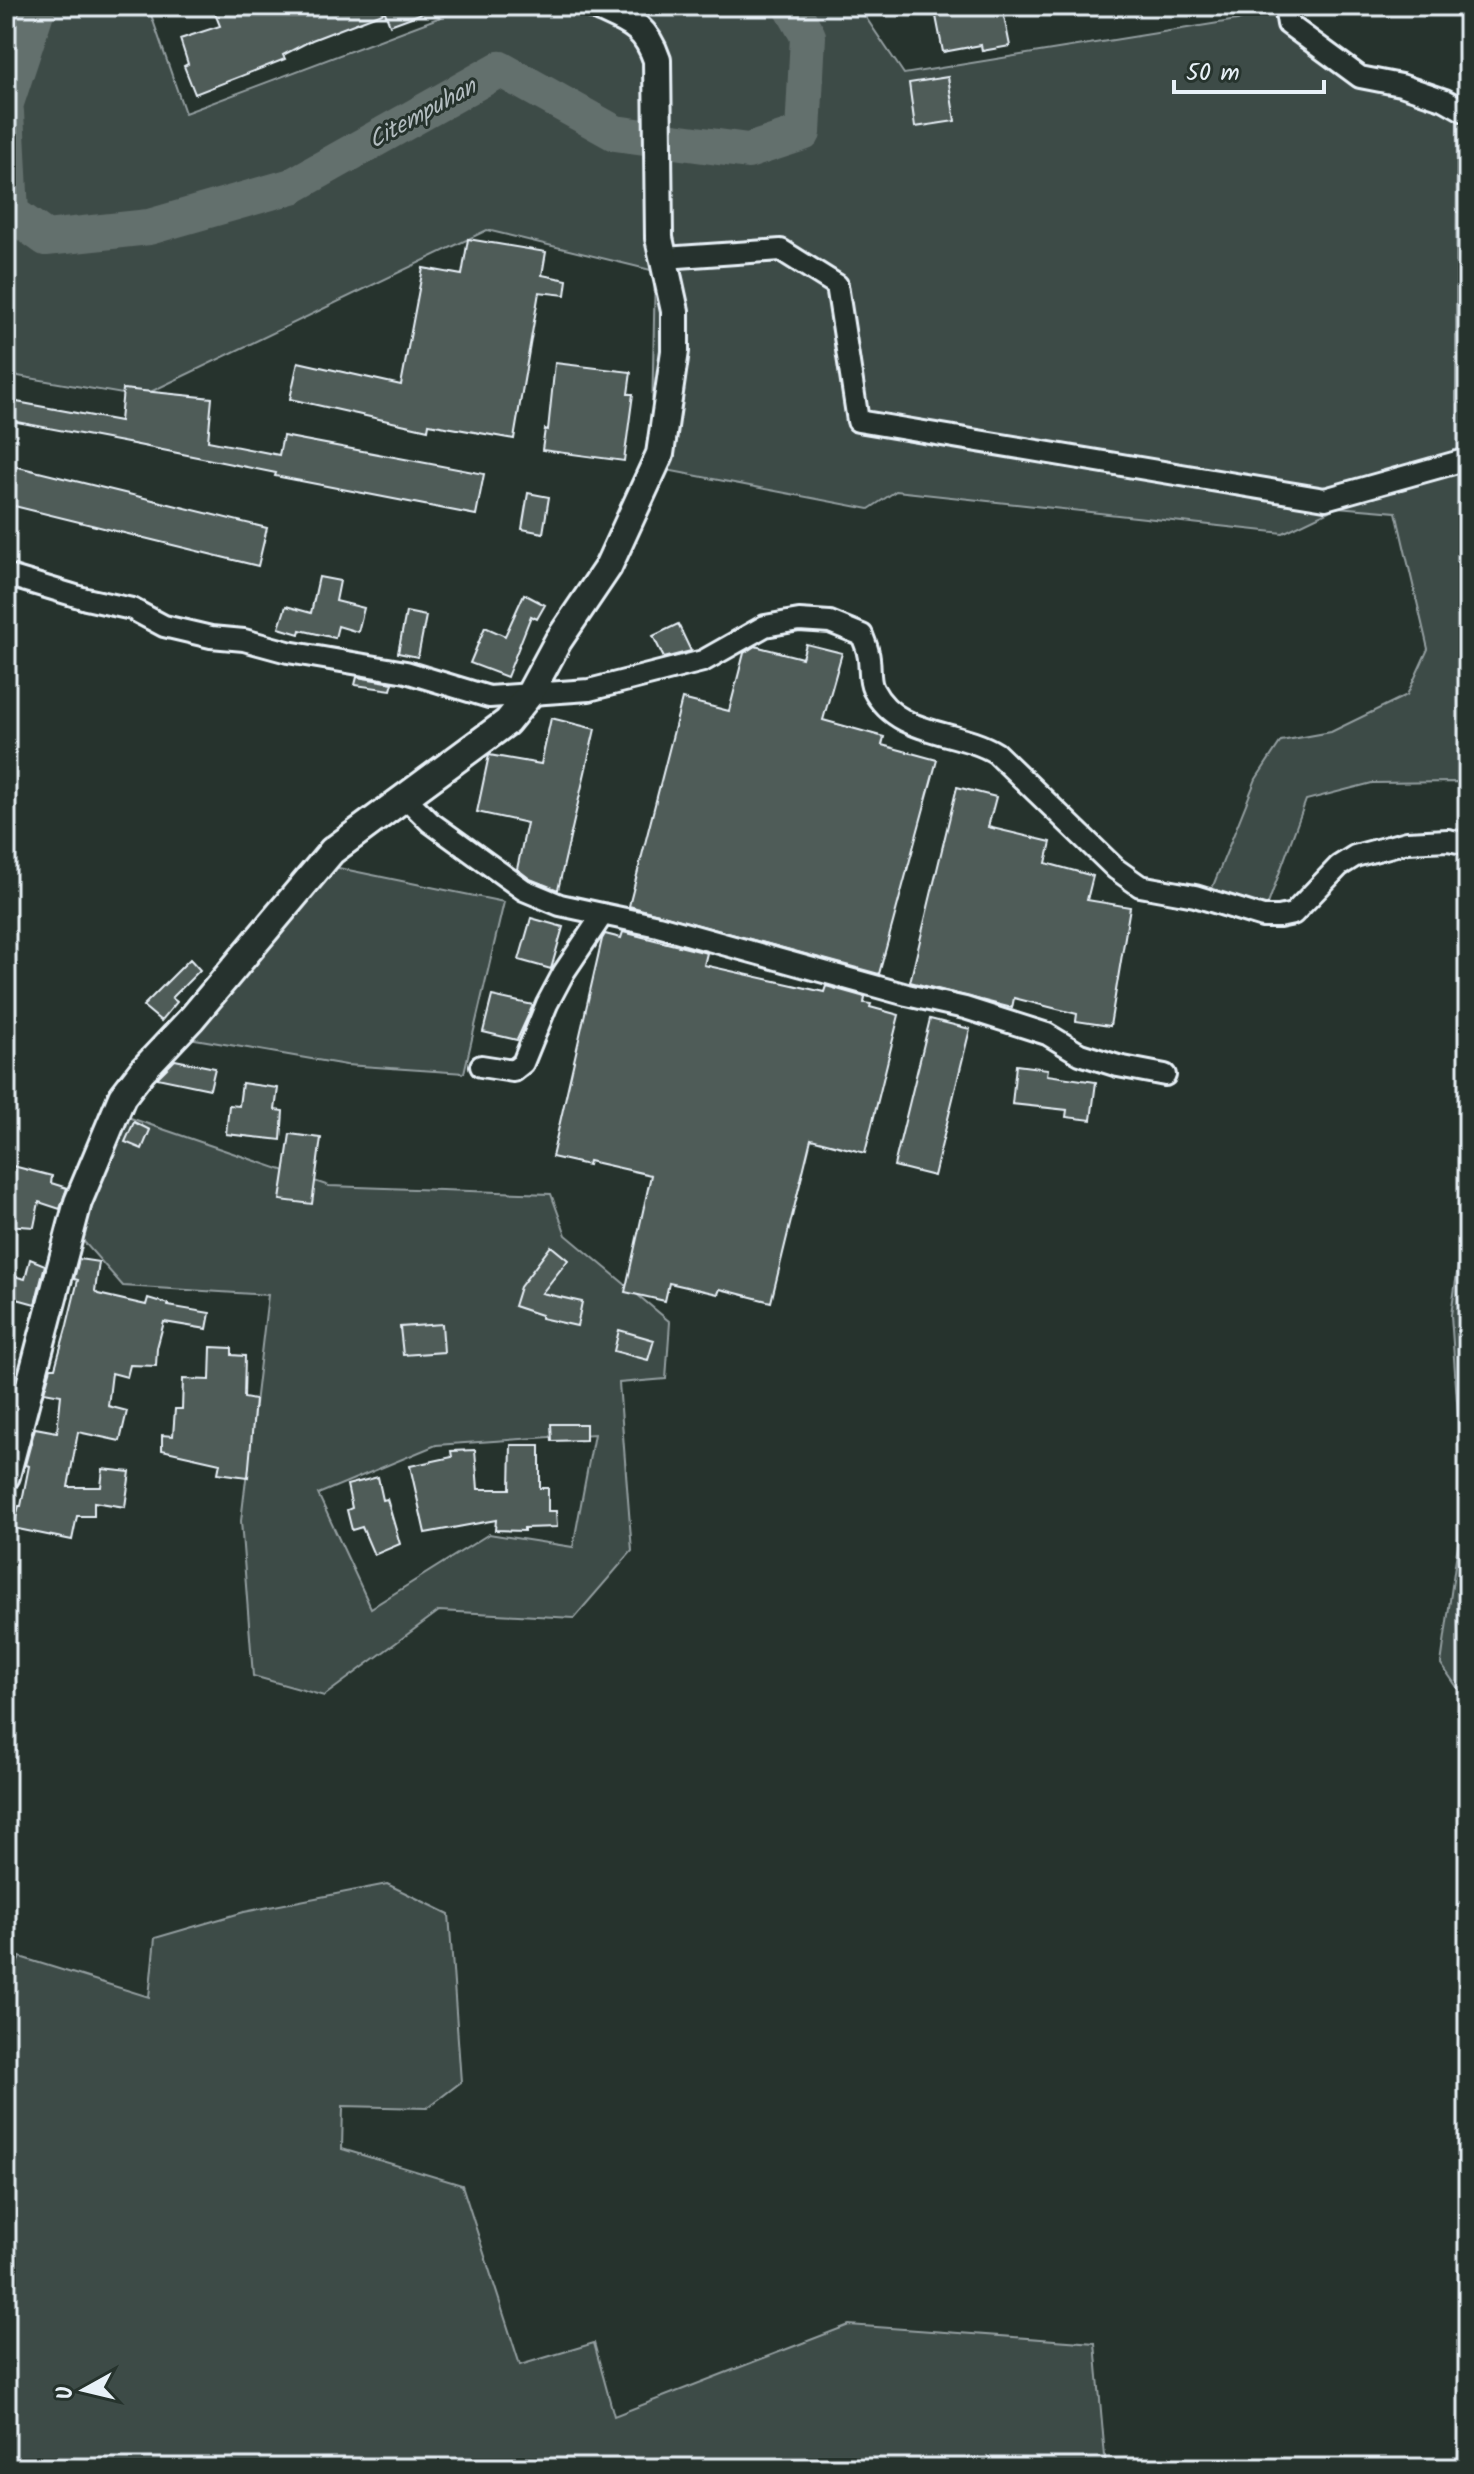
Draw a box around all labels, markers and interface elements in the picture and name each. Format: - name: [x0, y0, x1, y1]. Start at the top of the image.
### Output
- scale bar: [1174, 44, 1324, 94]
- text: 50 m: [1186, 54, 1240, 93]
- water label: Citempuhan: [361, 67, 486, 160]
- north arrow: [44, 2350, 124, 2430]
- text: U: [48, 2384, 85, 2401]

